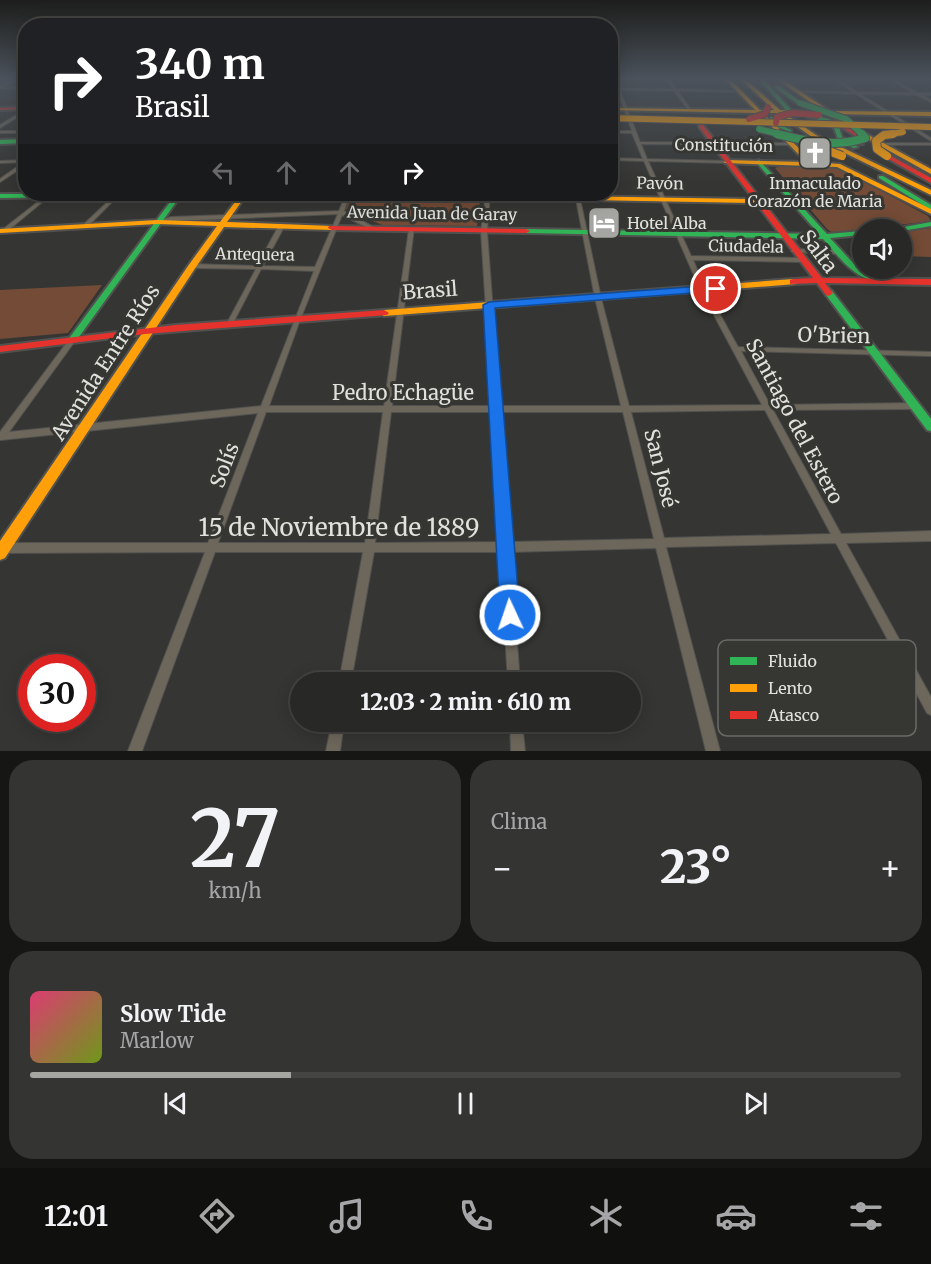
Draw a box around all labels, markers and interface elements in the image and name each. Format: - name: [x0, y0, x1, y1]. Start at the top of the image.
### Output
- text: 340 m: [135, 38, 265, 90]
- icon: right: [36, 42, 114, 120]
- text: Brasil: [135, 90, 210, 124]
- street label: Constitución: [675, 134, 774, 156]
- church icon: Inmaculado Corazón de Maria: [797, 135, 833, 171]
- icon: left: [207, 156, 240, 189]
- icon: ahead: [270, 156, 303, 189]
- icon: ahead: [333, 156, 366, 189]
- icon: right: [396, 156, 429, 189]
- street label: Pavón: [636, 173, 684, 193]
- place label: Inmaculado Corazón de Maria: [748, 173, 883, 211]
- street label: Avenida Juan de Garay: [346, 201, 518, 224]
- hotel icon: Hotel Alba: [586, 205, 622, 241]
- place label: Hotel Alba: [627, 213, 707, 233]
- map controls: [852, 219, 912, 279]
- button: sound: [852, 219, 912, 279]
- street label: Salta: [795, 224, 843, 278]
- street label: Ciudadela: [708, 235, 784, 257]
- street label: Antequera: [214, 243, 295, 265]
- pin: [690, 263, 741, 314]
- icon: arrive: [699, 272, 732, 305]
- street label: Brasil: [402, 276, 458, 304]
- street label: Avenida Entre Ríos: [45, 279, 165, 445]
- street label: O'Brien: [798, 322, 870, 348]
- street label: Santiago del Estero: [741, 334, 849, 508]
- street label: Pedro Echagüe: [332, 380, 474, 405]
- street label: San José: [639, 426, 683, 510]
- street label: Solís: [204, 439, 244, 491]
- street label: 15 de Noviembre de 1889: [199, 512, 479, 543]
- position arrow: [478, 583, 542, 647]
- legend: [718, 640, 916, 736]
- text: Fluido: [768, 651, 817, 671]
- speed limit sign: 30: [18, 654, 96, 732]
- text: Lento: [768, 678, 812, 698]
- text: 12:03 · 2 min · 610 m: [360, 688, 571, 716]
- text: Atasco: [767, 705, 819, 725]
- text: 27: [190, 790, 280, 888]
- text: Clima: [491, 809, 547, 834]
- text: 23°: [660, 839, 732, 895]
- text: −: [491, 848, 513, 889]
- text: +: [879, 848, 901, 889]
- text: km/h: [209, 878, 261, 903]
- text: Slow Tide: [120, 1000, 226, 1028]
- text: Marlow: [120, 1028, 194, 1053]
- icon: previous: [159, 1087, 192, 1120]
- icon: pause: [449, 1087, 482, 1120]
- icon: next: [739, 1087, 772, 1120]
- icon: directions: [196, 1195, 238, 1237]
- icon: music: [326, 1195, 368, 1237]
- icon: phone: [455, 1195, 497, 1237]
- icon: climate: [585, 1195, 627, 1237]
- icon: car: [715, 1195, 757, 1237]
- icon: filters: [845, 1195, 887, 1237]
- text: 12:01: [44, 1199, 108, 1233]

